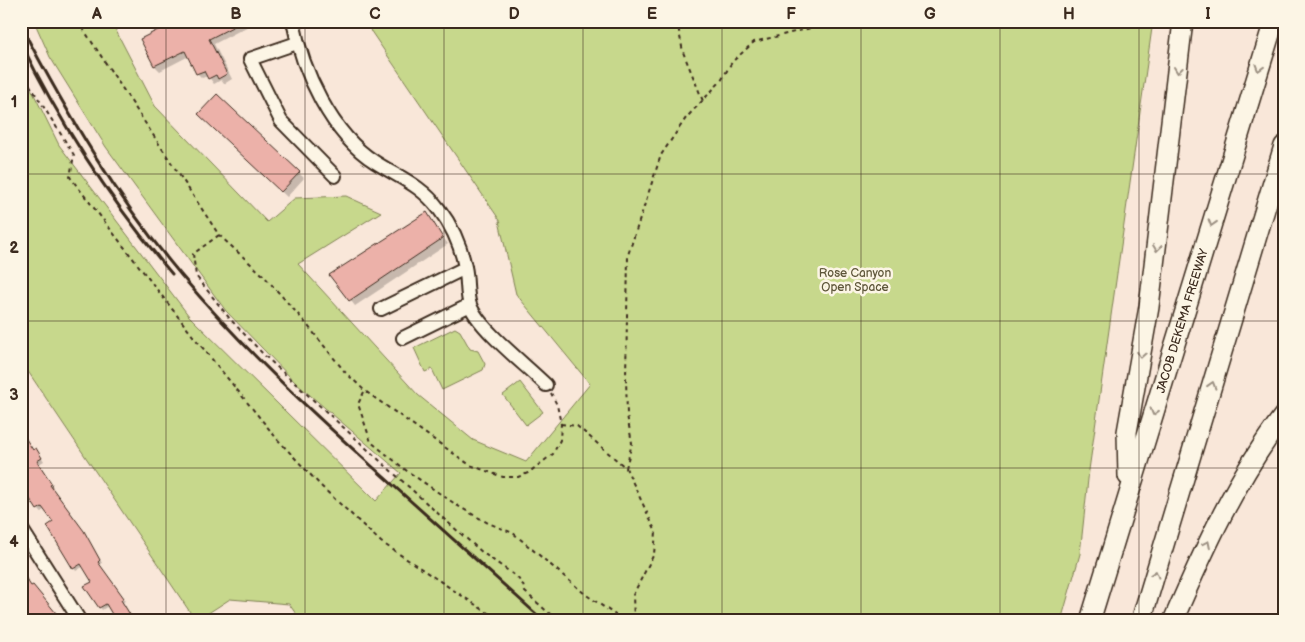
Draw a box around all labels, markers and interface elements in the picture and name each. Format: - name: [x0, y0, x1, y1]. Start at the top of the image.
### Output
- text: A: [91, 5, 102, 24]
- text: B: [230, 5, 242, 24]
- text: C: [369, 5, 381, 24]
- text: D: [508, 5, 520, 24]
- text: E: [647, 5, 657, 24]
- text: F: [786, 5, 796, 24]
- text: G: [924, 5, 936, 24]
- text: H: [1063, 5, 1075, 24]
- text: I: [1205, 5, 1211, 24]
- one-way arrow: [1255, 63, 1265, 71]
- one-way arrow: [1173, 66, 1184, 74]
- text: 1: [11, 93, 17, 112]
- one-way arrow: [1207, 219, 1217, 227]
- text: 2: [9, 239, 19, 258]
- one-way arrow: [1152, 245, 1163, 253]
- street label: JACOB DEKEMA FREEWAY: [1153, 246, 1212, 395]
- park label: Rose Canyon Open Space: [819, 266, 891, 295]
- one-way arrow: [1136, 350, 1146, 359]
- one-way arrow: [1206, 381, 1216, 390]
- text: 3: [9, 386, 19, 405]
- one-way arrow: [1149, 407, 1159, 416]
- text: 4: [9, 533, 19, 552]
- one-way arrow: [1201, 540, 1211, 549]
- one-way arrow: [1149, 570, 1159, 579]

